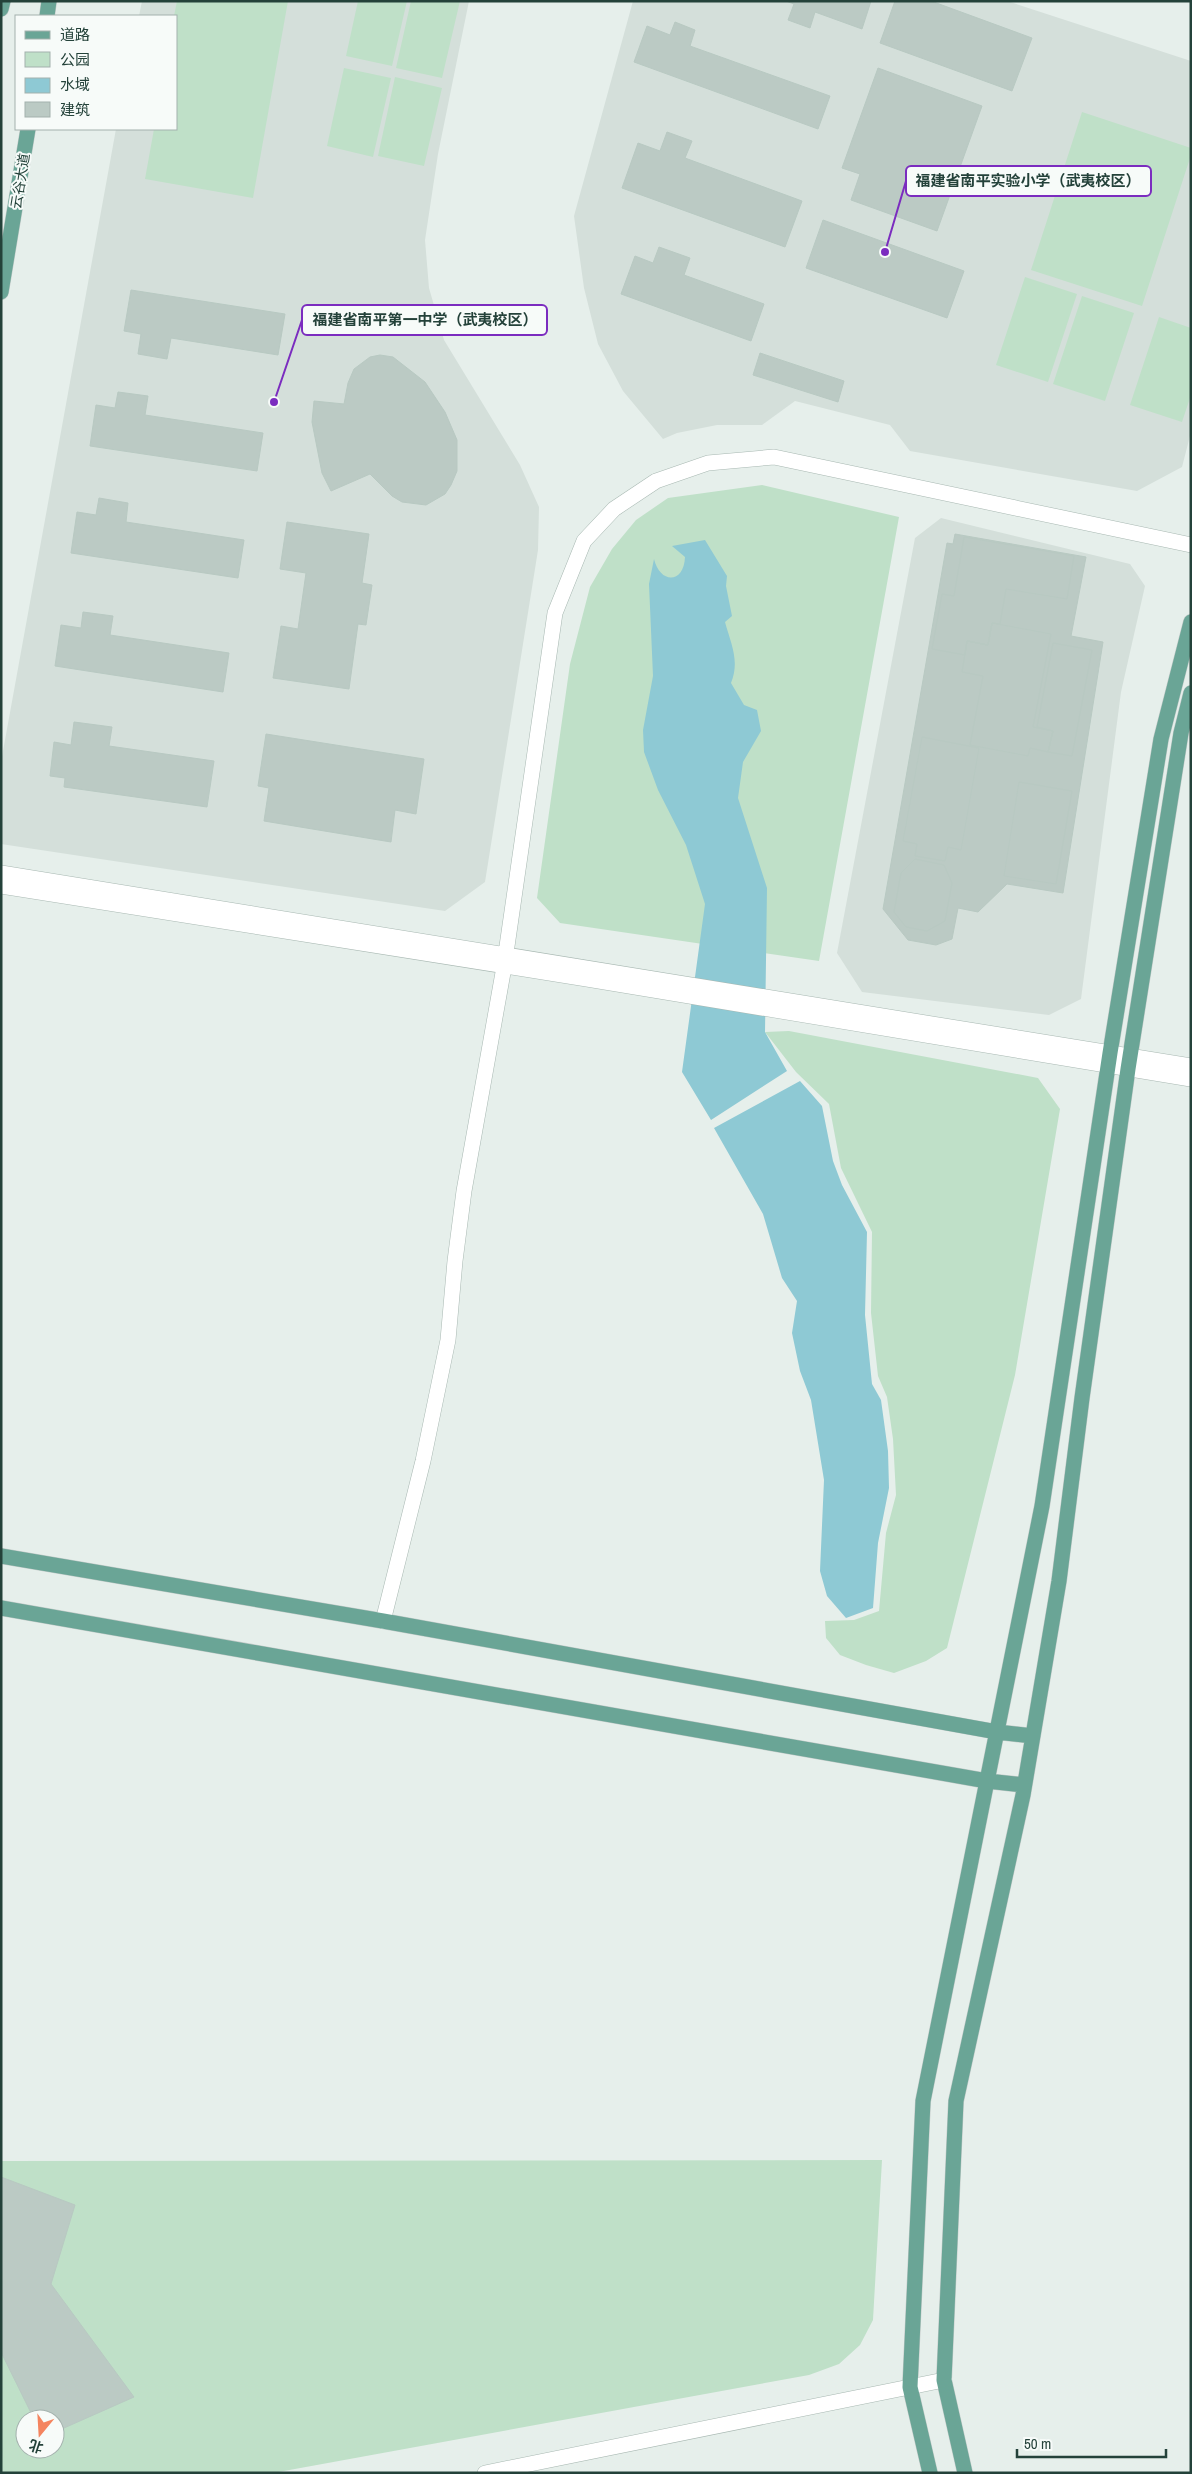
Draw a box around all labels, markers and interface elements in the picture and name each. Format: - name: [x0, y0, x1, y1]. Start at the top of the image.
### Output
- legend: [15, 15, 178, 130]
- text: 道路: [60, 24, 90, 45]
- text: 公园: [60, 49, 90, 70]
- text: 水域: [60, 74, 90, 95]
- text: 建筑: [60, 99, 90, 120]
- street label: 云谷大道: [7, 152, 33, 210]
- callout: 福建省南平实验小学（武夷校区）: [906, 166, 1151, 196]
- text: 福建省南平实验小学（武夷校区）: [915, 170, 1141, 191]
- callout: 福建省南平第一中学（武夷校区）: [302, 305, 547, 335]
- text: 福建省南平第一中学（武夷校区）: [312, 309, 538, 330]
- north arrow: [15, 2409, 65, 2459]
- scale bar: [1017, 2426, 1166, 2458]
- text: 50 m: [1024, 2433, 1051, 2454]
- text: 北: [27, 2436, 45, 2457]

